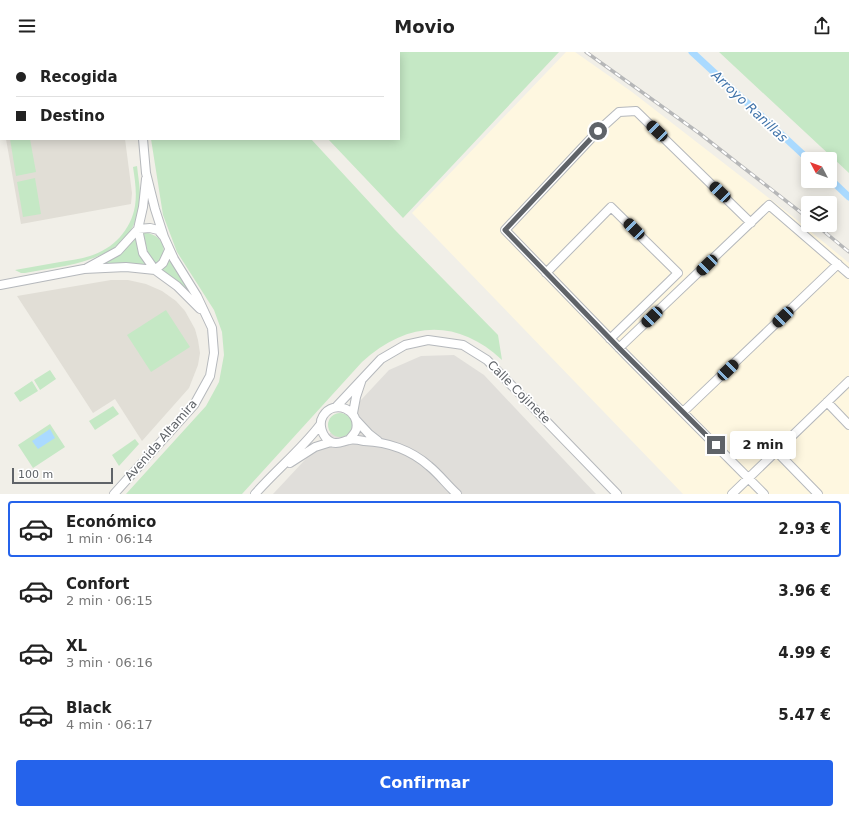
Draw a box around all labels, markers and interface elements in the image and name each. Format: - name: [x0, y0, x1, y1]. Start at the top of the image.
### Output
- icon: menu: [16, 15, 38, 37]
- icon: share: [811, 15, 833, 37]
- text: Movio: [394, 16, 455, 37]
- water label: Arroyo Ranillas: [708, 67, 791, 145]
- text: Recogida: [40, 68, 118, 86]
- text: Destino: [40, 107, 105, 125]
- car: [644, 118, 670, 144]
- route start: [589, 122, 607, 140]
- north arrow: [801, 152, 837, 188]
- map controls: [801, 152, 837, 232]
- car: [707, 179, 733, 205]
- button: layers: [801, 196, 837, 232]
- car: [621, 216, 647, 242]
- car: [694, 252, 720, 278]
- car: [639, 304, 665, 330]
- car: [770, 304, 796, 330]
- car: [715, 357, 741, 383]
- street label: Calle Cojinete: [485, 358, 553, 426]
- street label: Avenida Altamira: [122, 397, 200, 483]
- callout: 2 min: [730, 431, 796, 459]
- route end: [707, 436, 725, 454]
- text: 2 min: [743, 437, 783, 452]
- scale bar: [12, 466, 113, 485]
- text: 100 m: [18, 468, 53, 481]
- icon: car: [18, 511, 54, 547]
- text: Económico: [66, 513, 156, 531]
- text: 2.93 €: [778, 520, 831, 538]
- text: 1 min · 06:14: [66, 531, 153, 546]
- icon: car: [18, 573, 54, 609]
- text: Confort: [66, 575, 129, 593]
- text: 3.96 €: [778, 582, 831, 600]
- text: 2 min · 06:15: [66, 593, 153, 608]
- icon: car: [18, 635, 54, 671]
- text: XL: [66, 637, 87, 655]
- text: 4.99 €: [778, 644, 831, 662]
- text: 3 min · 06:16: [66, 655, 153, 670]
- icon: car: [18, 697, 54, 733]
- text: Black: [66, 699, 112, 717]
- text: 5.47 €: [778, 706, 831, 724]
- text: 4 min · 06:17: [66, 717, 153, 732]
- button: Confirmar: [16, 760, 833, 806]

